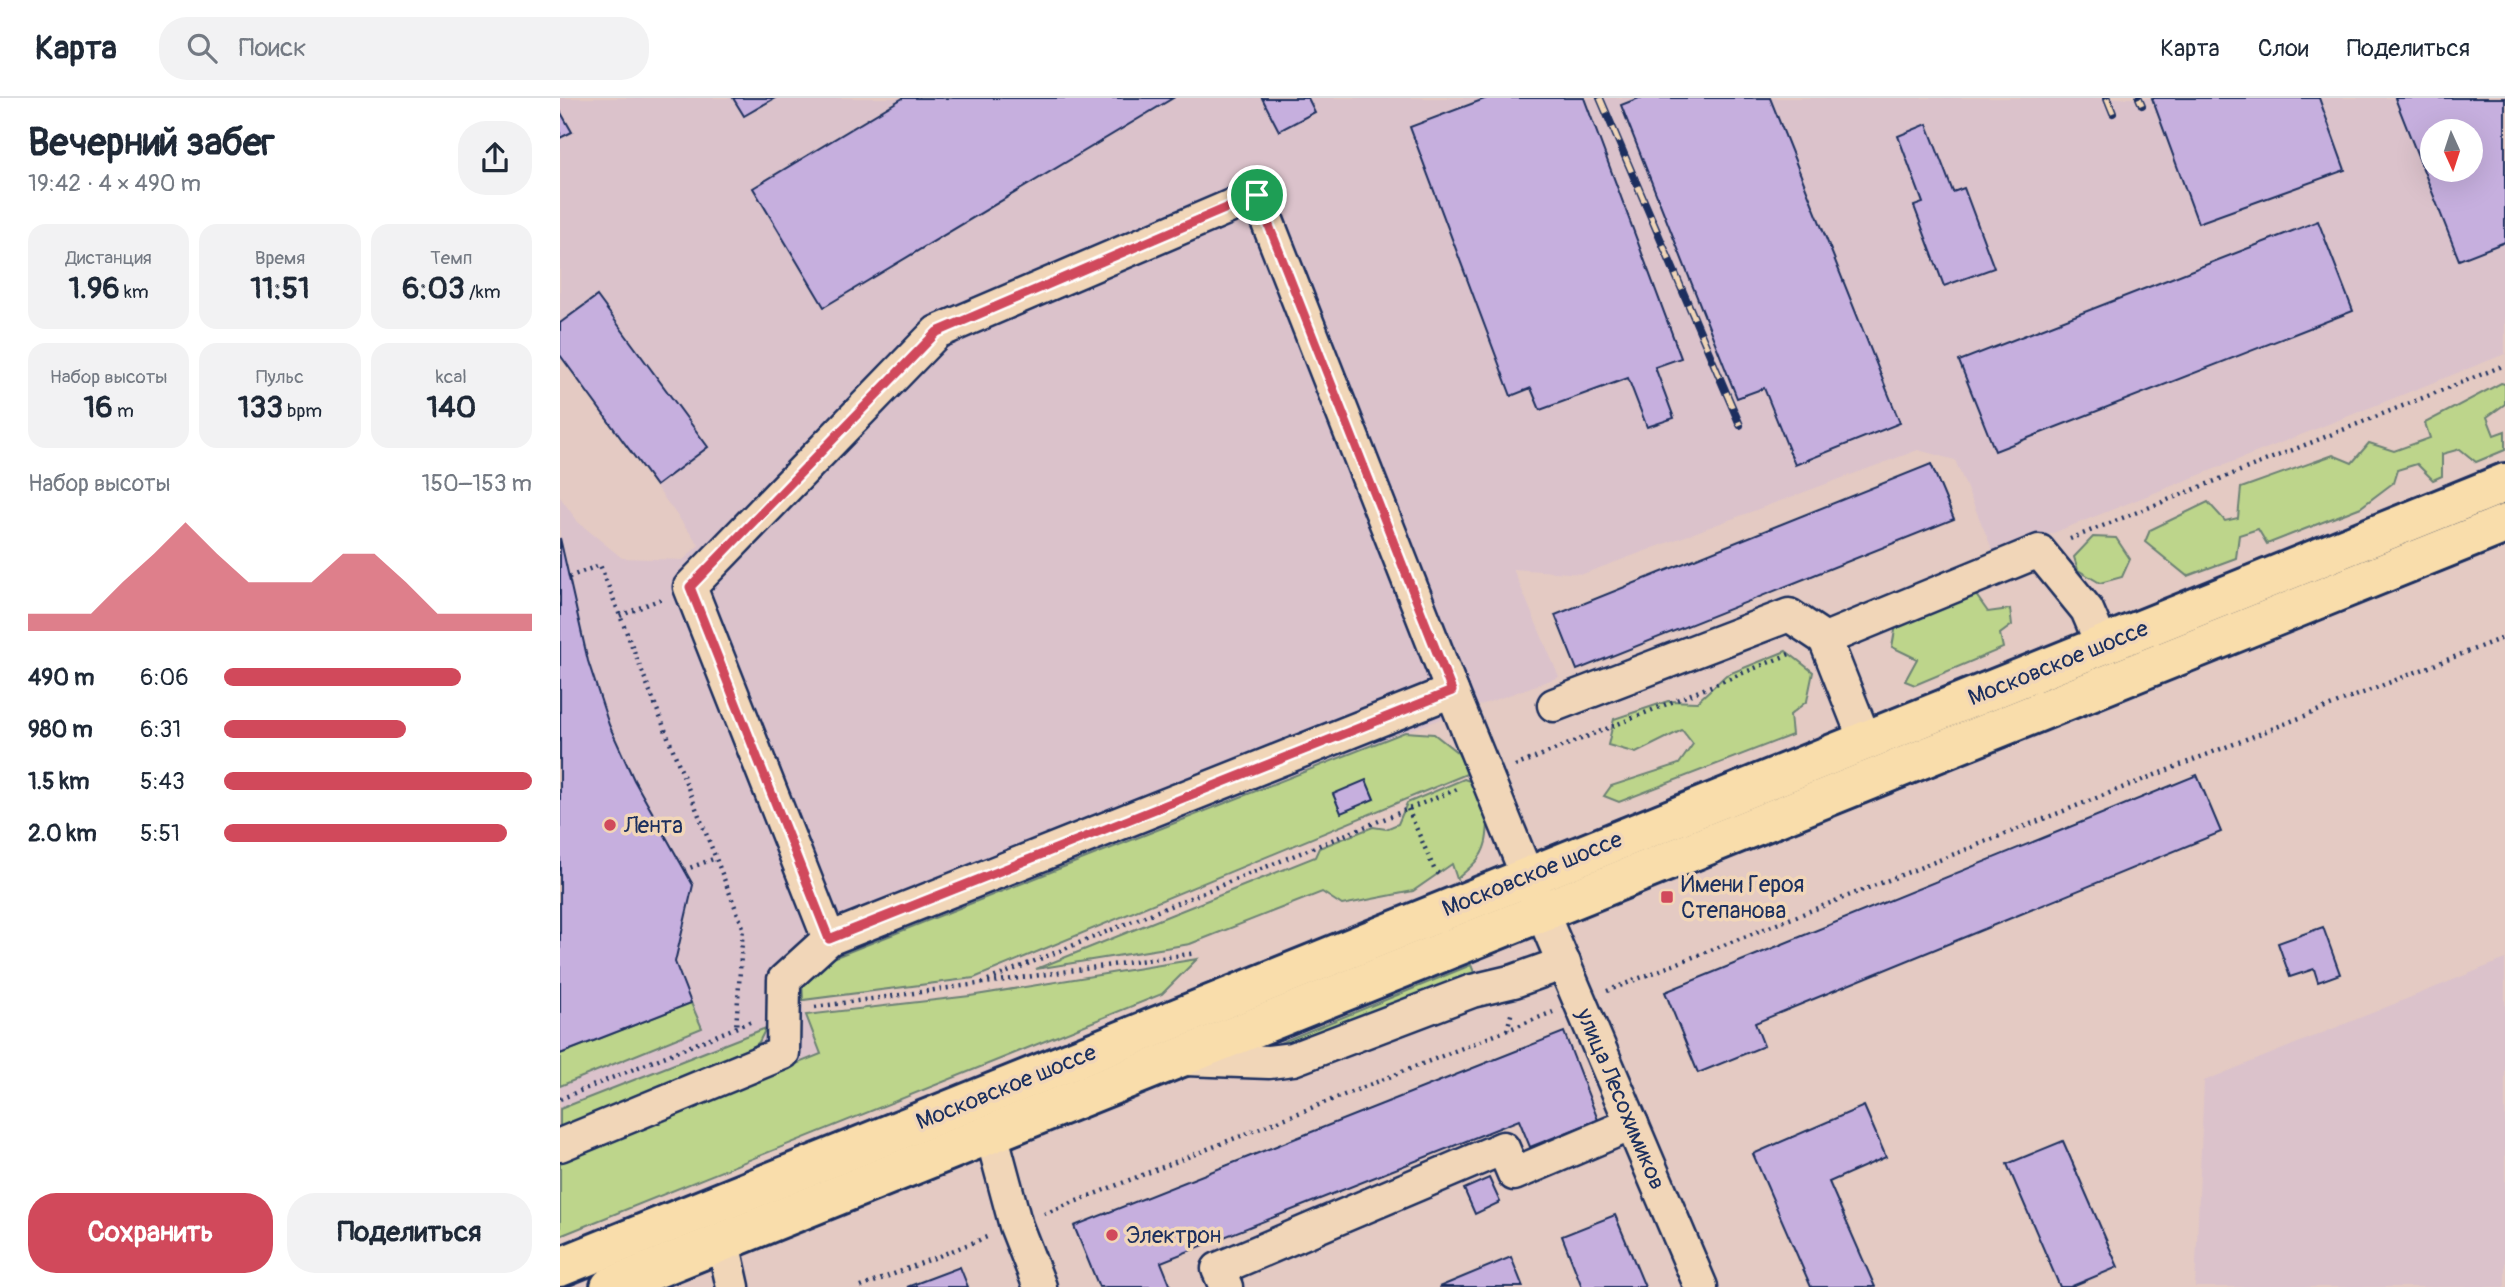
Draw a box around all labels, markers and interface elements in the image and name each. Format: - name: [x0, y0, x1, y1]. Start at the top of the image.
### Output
- search box: [159, 17, 649, 80]
- text: Карта: [35, 28, 117, 69]
- icon: search: [183, 29, 221, 67]
- text: Поиск: [239, 32, 307, 64]
- text: Карта: [2160, 34, 2220, 63]
- text: Слои: [2258, 34, 2309, 63]
- text: Поделиться: [2347, 34, 2470, 63]
- text: Вечерний забег: [28, 119, 275, 167]
- north arrow: [2420, 119, 2483, 182]
- map controls: [2420, 119, 2483, 182]
- button: share: [458, 121, 532, 195]
- pin: [1227, 165, 1287, 225]
- text: 19:42 · 4 × 490 m: [28, 169, 201, 198]
- icon: arrive: [1238, 176, 1276, 214]
- text: Дистанция: [66, 246, 152, 270]
- text: Время: [255, 246, 305, 270]
- text: Темп: [430, 246, 472, 270]
- text: 1.96: [69, 270, 120, 307]
- text: 11:51: [250, 270, 310, 307]
- text: 6:03: [402, 270, 465, 307]
- text: km: [120, 280, 149, 304]
- text: /km: [465, 280, 501, 304]
- text: Набор высоты: [50, 365, 167, 389]
- text: Пульс: [256, 365, 304, 389]
- text: kcal: [436, 365, 467, 389]
- text: 16: [84, 389, 113, 426]
- text: 133: [238, 389, 283, 426]
- text: 140: [427, 389, 476, 426]
- text: m: [113, 399, 134, 423]
- text: bpm: [283, 399, 322, 423]
- text: Набор высоты: [28, 469, 170, 498]
- text: 150–153 m: [422, 469, 532, 498]
- street label: Московское шоссе: [1964, 613, 2153, 712]
- text: 490 m: [28, 663, 94, 692]
- text: 6:06: [140, 663, 189, 692]
- text: 980 m: [28, 715, 93, 744]
- text: 6:31: [140, 715, 181, 744]
- text: 1.5 km: [28, 767, 90, 796]
- text: 5:43: [140, 767, 185, 796]
- place label: Лента: [623, 811, 683, 840]
- marker: Лента: [602, 817, 618, 833]
- text: 2.0 km: [28, 819, 97, 848]
- text: 5:51: [140, 819, 180, 848]
- street label: Московское шоссе: [1438, 824, 1627, 923]
- place label: Имени Героя Степанова: [1681, 870, 1804, 925]
- marker: Имени Героя Степанова: [1659, 889, 1675, 905]
- street label: улица Лесохимиков: [1569, 1003, 1672, 1194]
- street label: Московское шоссе: [912, 1037, 1101, 1136]
- button: Сохранить: [28, 1193, 273, 1273]
- button: Поделиться: [287, 1193, 532, 1273]
- place label: Электрон: [1126, 1221, 1221, 1250]
- marker: Электрон: [1104, 1227, 1120, 1243]

